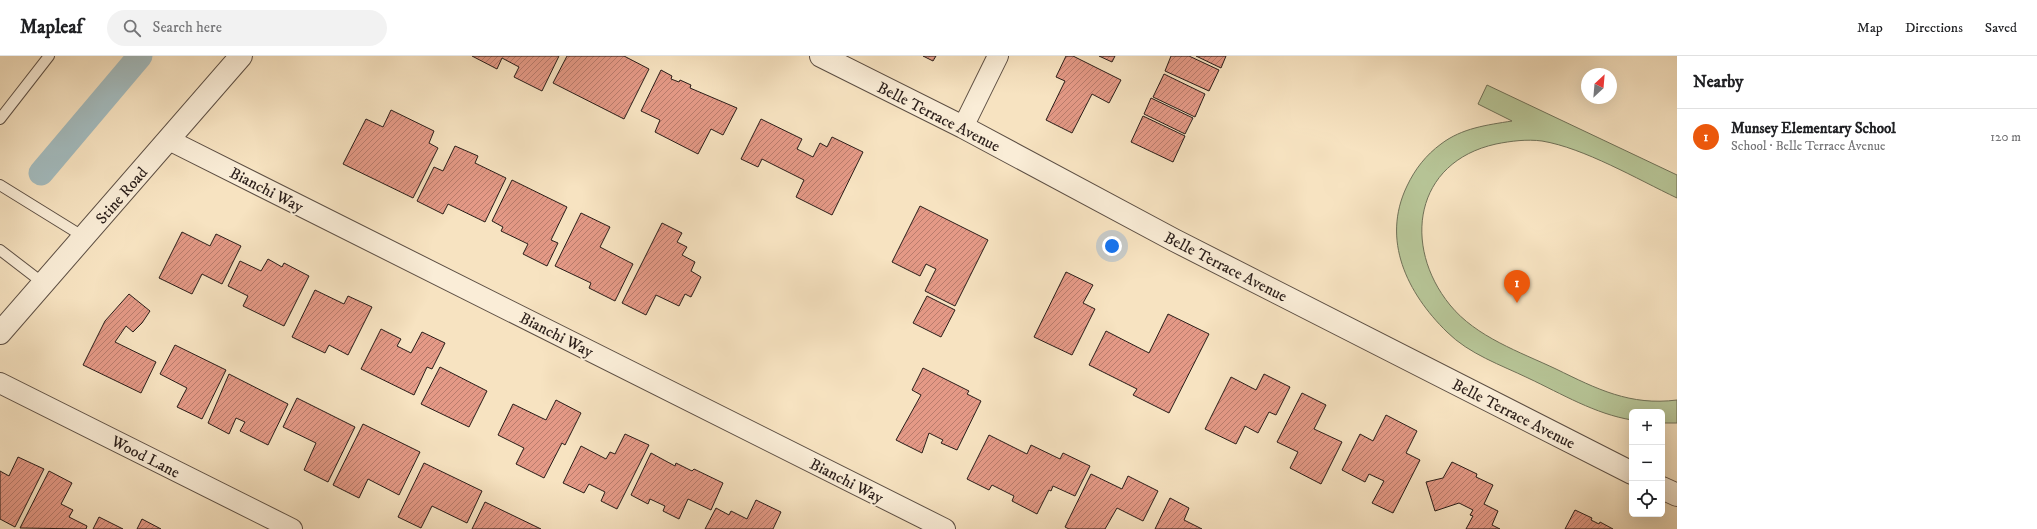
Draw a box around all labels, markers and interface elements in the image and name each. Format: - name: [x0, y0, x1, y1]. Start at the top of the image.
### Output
- search box: [107, 10, 387, 46]
- text: Mapleaf: [20, 16, 83, 39]
- icon: search: [121, 17, 143, 39]
- text: Search here: [153, 18, 222, 37]
- text: Map: [1857, 19, 1883, 37]
- text: Directions: [1905, 19, 1963, 37]
- text: Saved: [1985, 19, 2017, 37]
- north arrow: [1581, 68, 1617, 104]
- text: Nearby: [1693, 71, 1743, 93]
- street label: Belle Terrace Avenue: [874, 77, 1004, 157]
- text: Munsey Elementary School: [1731, 119, 1896, 138]
- text: 1: [1704, 129, 1708, 145]
- text: 120 m: [1990, 129, 2021, 145]
- text: School · Belle Terrace Avenue: [1731, 138, 1885, 154]
- street label: Stine Road: [92, 163, 152, 228]
- street label: Bianchi Way: [226, 163, 307, 217]
- street label: Belle Terrace Avenue: [1161, 227, 1291, 307]
- your location: [1102, 236, 1122, 256]
- pin: 1: [1504, 270, 1530, 303]
- street label: Bianchi Way: [516, 308, 597, 362]
- street label: Belle Terrace Avenue: [1449, 374, 1579, 454]
- map controls: [1629, 409, 1665, 517]
- button: +: [1629, 409, 1665, 445]
- street label: Wood Lane: [107, 431, 183, 483]
- button: −: [1629, 445, 1665, 481]
- street label: Bianchi Way: [806, 454, 887, 508]
- button: locate: [1629, 481, 1665, 517]

